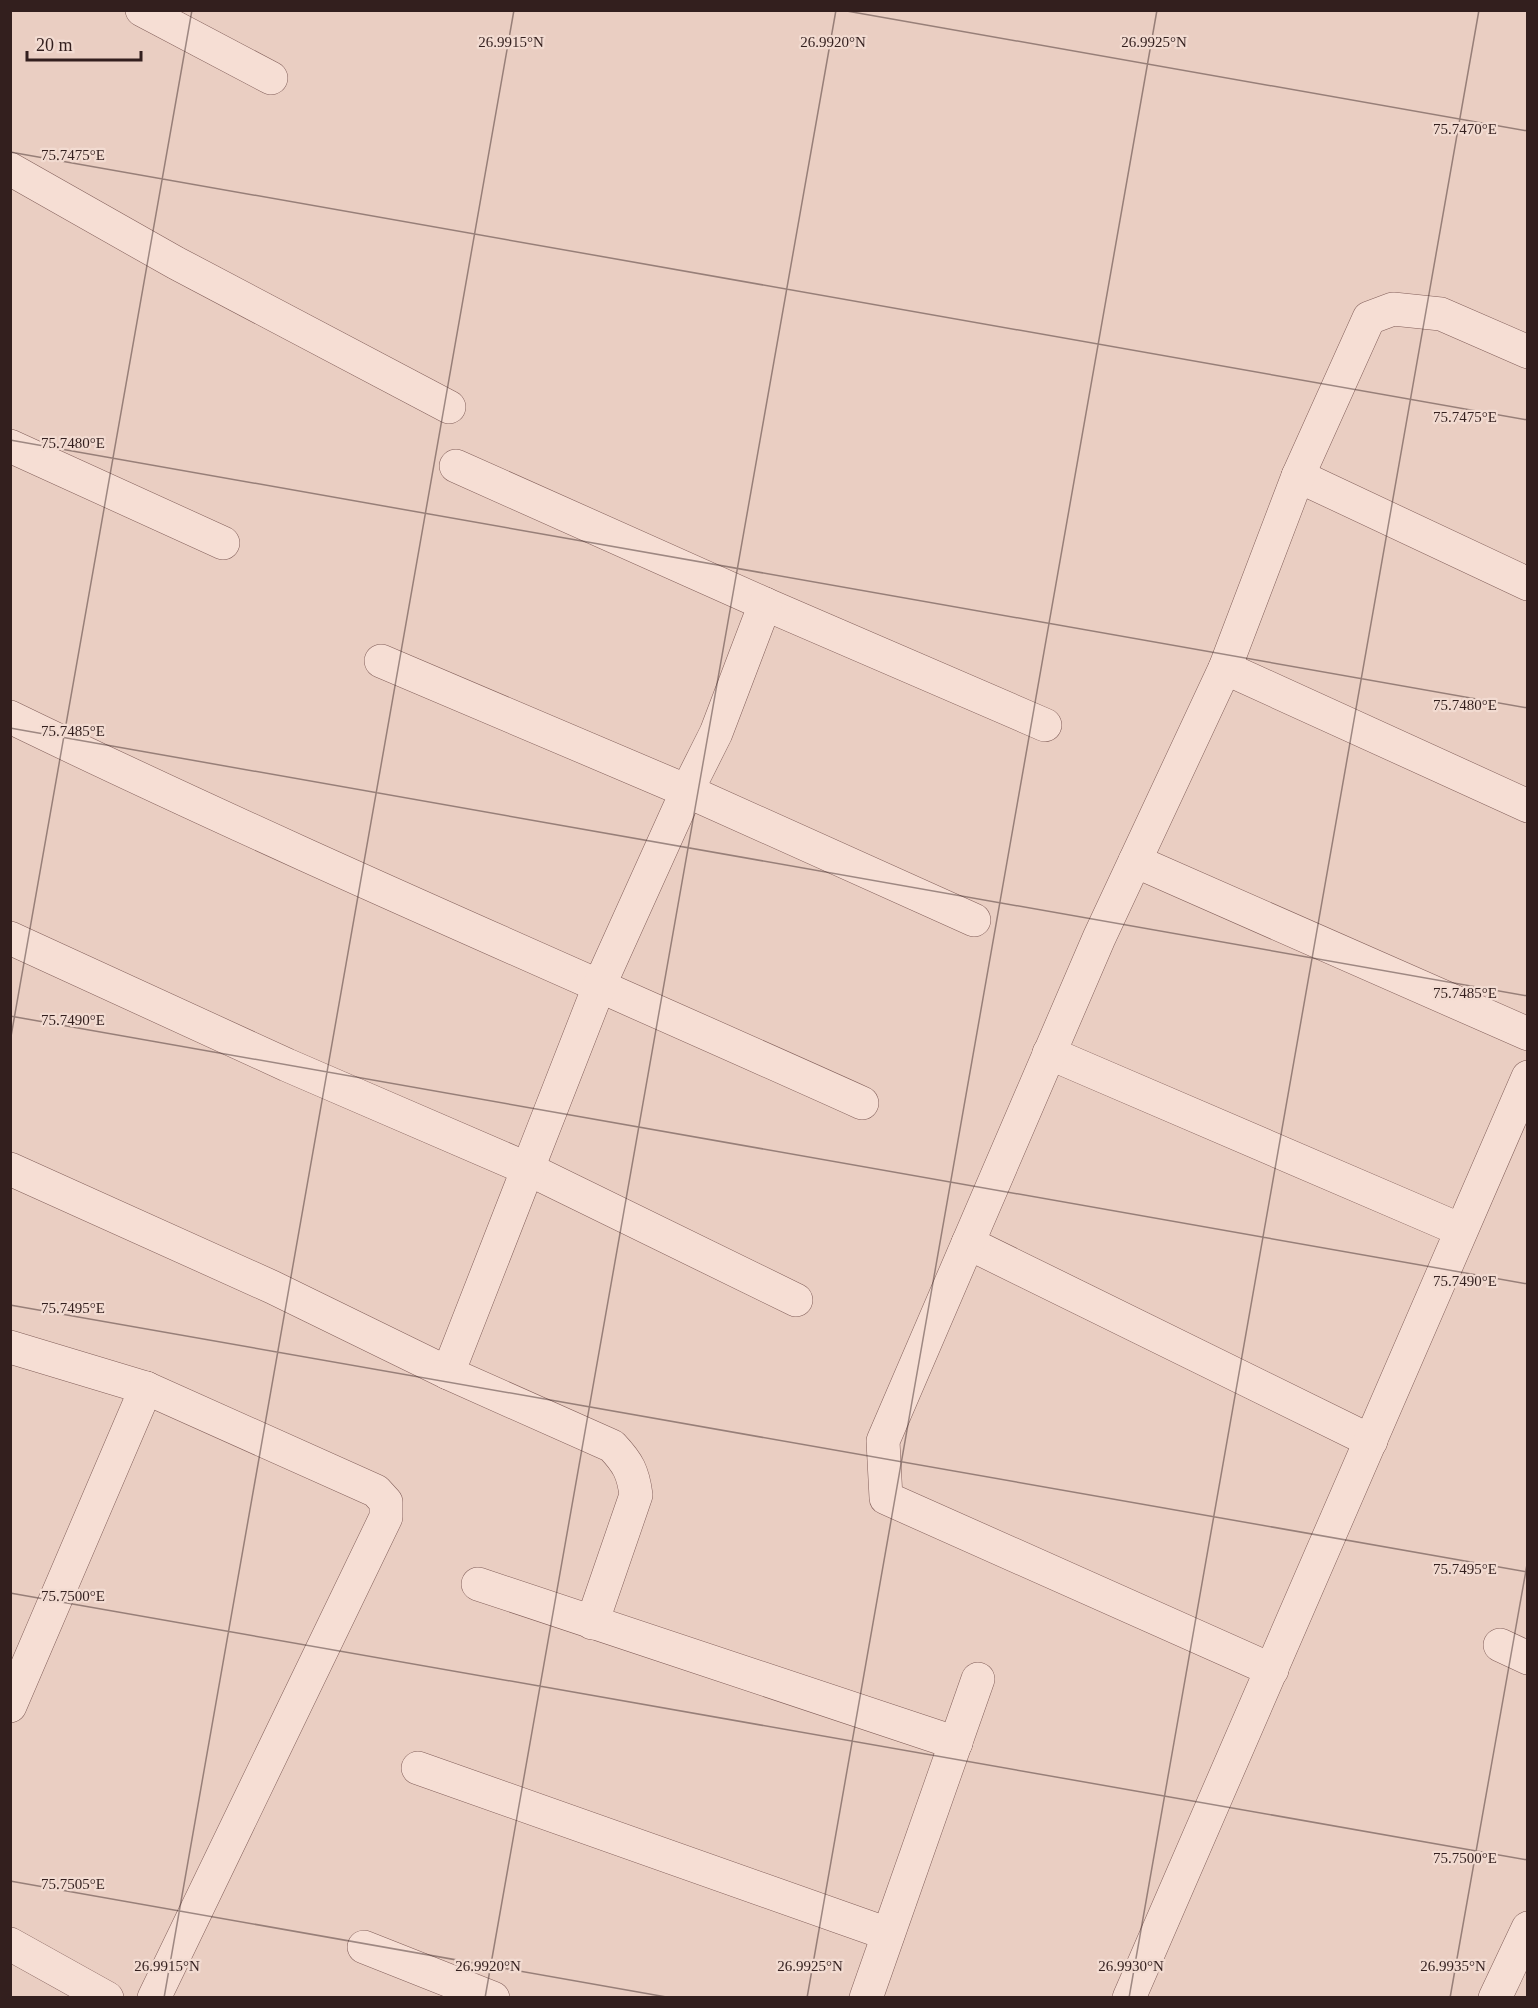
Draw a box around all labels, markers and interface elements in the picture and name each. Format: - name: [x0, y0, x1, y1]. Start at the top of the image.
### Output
- scale bar: [27, 24, 141, 62]
- text: 26.9915°N: [478, 34, 544, 50]
- text: 26.9920°N: [800, 34, 866, 50]
- text: 26.9925°N: [1121, 34, 1187, 50]
- text: 20 m: [36, 35, 73, 55]
- text: 75.7470°E: [1433, 121, 1497, 137]
- text: 75.7475°E: [41, 147, 105, 163]
- text: 75.7475°E: [1433, 409, 1497, 425]
- text: 75.7480°E: [41, 435, 105, 451]
- text: 75.7480°E: [1433, 697, 1497, 713]
- text: 75.7485°E: [41, 723, 105, 739]
- text: 75.7485°E: [1433, 985, 1497, 1001]
- text: 75.7490°E: [41, 1012, 105, 1028]
- text: 75.7490°E: [1433, 1273, 1497, 1289]
- text: 75.7495°E: [41, 1300, 105, 1316]
- text: 75.7495°E: [1433, 1561, 1497, 1577]
- text: 75.7500°E: [41, 1588, 105, 1604]
- text: 75.7500°E: [1433, 1850, 1497, 1866]
- text: 75.7505°E: [41, 1876, 105, 1892]
- text: 26.9915°N: [134, 1958, 200, 1974]
- text: 26.9920°N: [455, 1958, 521, 1974]
- text: 26.9925°N: [777, 1958, 843, 1974]
- text: 26.9930°N: [1098, 1958, 1164, 1974]
- text: 26.9935°N: [1420, 1958, 1486, 1974]

